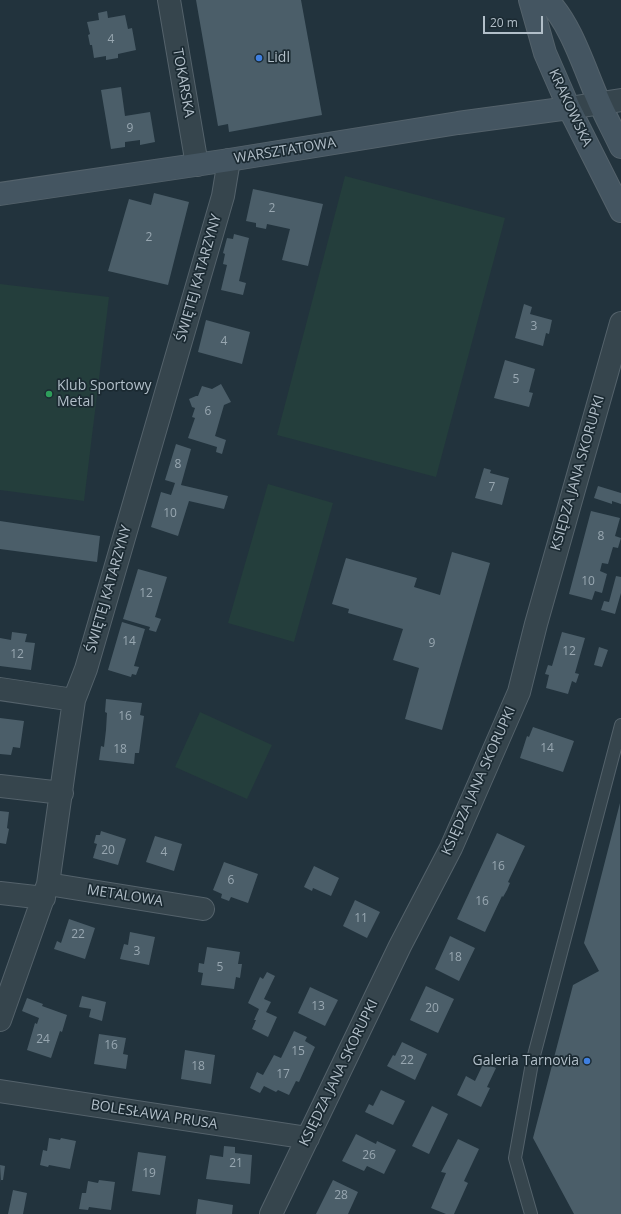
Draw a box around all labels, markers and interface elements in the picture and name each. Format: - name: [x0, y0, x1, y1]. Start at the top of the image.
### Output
- scale bar: [485, 8, 545, 34]
- text: 20 m: [490, 14, 518, 31]
- house number: 4: [108, 33, 114, 47]
- street label: TOKARSKA: [169, 47, 197, 119]
- place label: Lidl: [267, 50, 290, 66]
- marker: Lidl: [254, 53, 264, 63]
- street label: KRAKOWSKA: [545, 67, 595, 149]
- house number: 9: [127, 122, 133, 136]
- street label: WARSZTATOWA: [233, 135, 337, 167]
- house number: 2: [269, 202, 275, 216]
- street label: ŚWIĘTEJ KATARZYNY: [173, 212, 225, 344]
- house number: 2: [146, 231, 152, 245]
- house number: 3: [531, 320, 537, 334]
- house number: 4: [221, 335, 227, 349]
- house number: 5: [513, 373, 519, 387]
- place label: Klub Sportowy Metal: [57, 378, 152, 410]
- marker: Klub Sportowy Metal: [44, 389, 54, 399]
- street label: KSIĘDZA JANA SKORUPKI: [548, 393, 608, 553]
- house number: 6: [205, 405, 211, 419]
- house number: 8: [175, 458, 181, 472]
- house number: 7: [489, 481, 495, 495]
- house number: 10: [163, 507, 177, 521]
- street label: ŚWIĘTEJ KATARZYNY: [83, 523, 135, 655]
- house number: 8: [598, 530, 604, 544]
- house number: 10: [581, 575, 595, 589]
- house number: 12: [139, 587, 153, 601]
- house number: 14: [122, 635, 136, 649]
- house number: 9: [429, 637, 435, 651]
- house number: 12: [562, 645, 576, 659]
- house number: 12: [10, 648, 24, 662]
- street label: KSIĘDZA JANA SKORUPKI: [439, 704, 519, 858]
- house number: 16: [118, 710, 132, 724]
- house number: 14: [540, 742, 554, 756]
- house number: 18: [113, 743, 127, 757]
- house number: 20: [101, 844, 115, 858]
- house number: 4: [161, 846, 167, 860]
- house number: 16: [491, 860, 505, 874]
- house number: 6: [228, 874, 234, 888]
- street label: METALOWA: [86, 882, 164, 910]
- house number: 16: [475, 895, 489, 909]
- house number: 11: [354, 912, 368, 926]
- house number: 22: [71, 928, 85, 942]
- house number: 3: [134, 945, 140, 959]
- house number: 18: [448, 951, 462, 965]
- house number: 5: [217, 961, 223, 975]
- street label: KSIĘDZA JANA SKORUPKI: [296, 997, 382, 1149]
- house number: 13: [311, 1000, 325, 1014]
- house number: 20: [425, 1002, 439, 1016]
- house number: 24: [36, 1033, 50, 1047]
- house number: 16: [104, 1039, 118, 1053]
- house number: 15: [291, 1045, 305, 1059]
- place label: Galeria Tarnovia: [472, 1053, 579, 1069]
- house number: 22: [400, 1054, 414, 1068]
- marker: Galeria Tarnovia: [582, 1056, 592, 1066]
- house number: 18: [191, 1060, 205, 1074]
- house number: 17: [276, 1068, 290, 1082]
- street label: BOLESŁAWA PRUSA: [89, 1097, 219, 1133]
- house number: 26: [362, 1149, 376, 1163]
- house number: 21: [229, 1157, 243, 1171]
- house number: 19: [142, 1167, 156, 1181]
- house number: 28: [334, 1189, 348, 1203]

